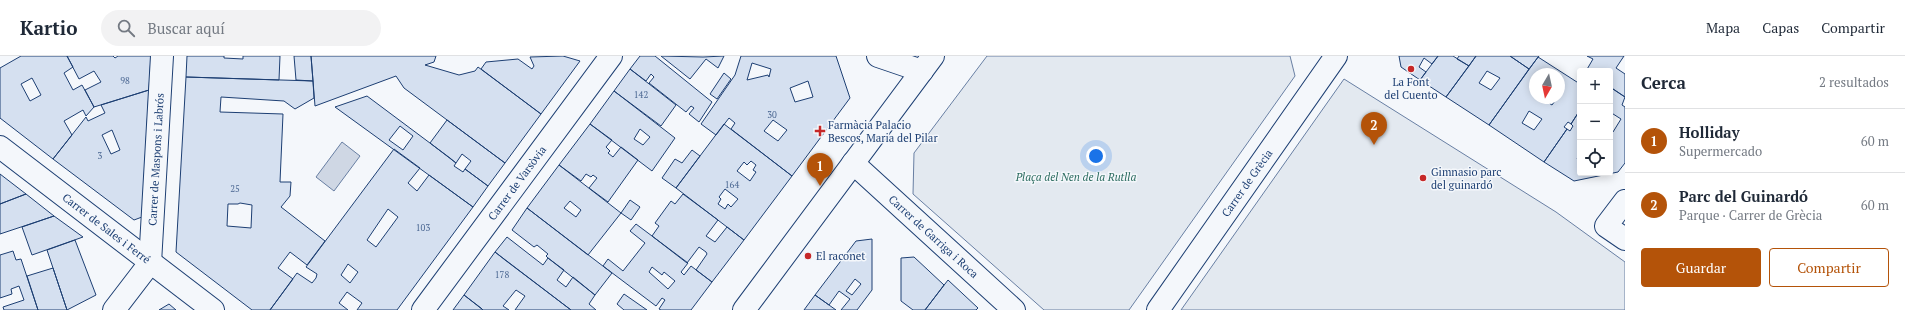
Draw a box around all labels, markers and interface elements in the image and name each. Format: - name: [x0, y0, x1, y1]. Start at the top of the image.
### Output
- search box: [101, 10, 381, 46]
- text: Kartio: [20, 15, 77, 40]
- icon: search: [115, 17, 137, 39]
- text: Buscar aquí: [147, 18, 225, 38]
- text: Mapa: [1706, 18, 1740, 37]
- text: Capas: [1762, 18, 1799, 37]
- text: Compartir: [1821, 18, 1885, 37]
- marker: La Font del Cuento: [1406, 64, 1416, 74]
- north arrow: [1529, 68, 1565, 104]
- map controls: [1577, 68, 1613, 176]
- button: +: [1577, 68, 1613, 104]
- text: Cerca: [1641, 71, 1686, 94]
- text: 2 resultados: [1819, 73, 1889, 91]
- house number: 98: [120, 75, 130, 87]
- place label: La Font del Cuento: [1384, 75, 1438, 102]
- house number: 142: [634, 89, 648, 101]
- street label: Carrer de Maspons i Labrós: [145, 92, 167, 226]
- button: −: [1577, 104, 1613, 140]
- house number: 30: [767, 109, 777, 121]
- pin: 2: [1361, 112, 1387, 145]
- place label: Farmàcia Palacio Bescos, Maria del Pilar: [828, 118, 938, 145]
- text: Holliday: [1679, 122, 1740, 142]
- marker: Farmàcia Palacio Bescos, Maria del Pilar: [815, 126, 825, 136]
- text: 1: [1650, 132, 1658, 150]
- text: 60 m: [1861, 132, 1889, 150]
- button: locate: [1577, 140, 1613, 176]
- text: Supermercado: [1679, 142, 1762, 160]
- street label: Carrer de Varsòvia: [485, 143, 549, 223]
- your location: [1086, 146, 1106, 166]
- street label: Carrer de Grècia: [1218, 146, 1276, 220]
- house number: 3: [98, 150, 103, 162]
- pin: 1: [807, 153, 833, 186]
- place label: Gimnasio parc del guinardó: [1431, 165, 1501, 192]
- park label: Plaça del Nen de la Rutlla: [1015, 170, 1136, 185]
- marker: Gimnasio parc del guinardó: [1418, 173, 1428, 183]
- house number: 164: [725, 179, 739, 191]
- house number: 25: [230, 183, 240, 195]
- text: Parc del Guinardó: [1679, 186, 1808, 206]
- street label: Carrer de Sales i Ferré: [60, 190, 154, 267]
- street label: Carrer de Garriga i Roca: [886, 192, 982, 281]
- text: 2: [1650, 196, 1658, 214]
- text: 60 m: [1861, 196, 1889, 214]
- text: Parque · Carrer de Grècia: [1679, 206, 1822, 224]
- house number: 103: [416, 222, 430, 234]
- button: Guardar: [1641, 248, 1761, 287]
- button: Compartir: [1769, 248, 1889, 287]
- place label: El raconet: [816, 249, 865, 263]
- marker: El raconet: [803, 251, 813, 261]
- house number: 178: [495, 269, 509, 281]

